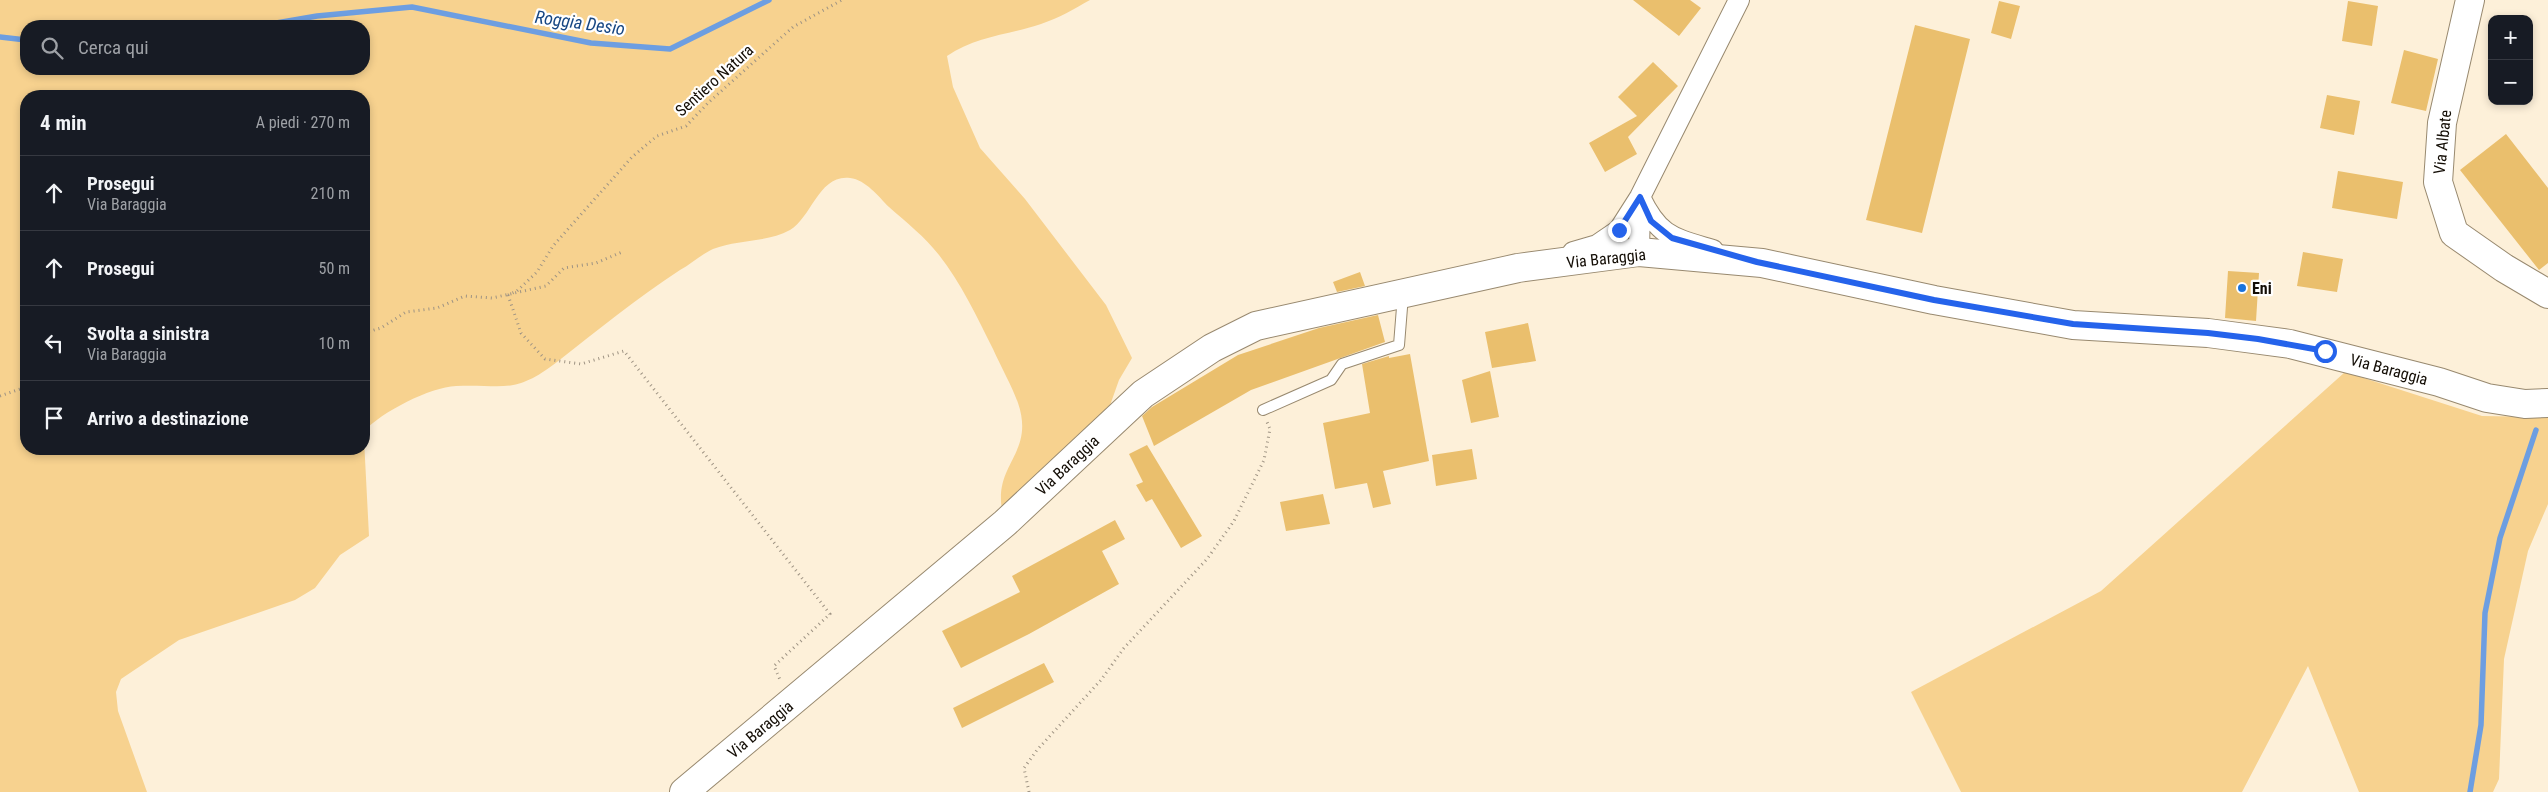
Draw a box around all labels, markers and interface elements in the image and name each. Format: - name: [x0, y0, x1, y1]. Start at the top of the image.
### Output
- water label: Roggia Desio: [534, 6, 626, 39]
- map controls: [2488, 15, 2533, 105]
- button: +: [2488, 15, 2533, 60]
- search box: [20, 20, 370, 75]
- icon: search: [38, 34, 66, 62]
- text: Cerca qui: [78, 36, 149, 59]
- street label: Sentiero Natura: [672, 40, 757, 120]
- button: −: [2488, 60, 2533, 105]
- street label: Via Albate: [2430, 109, 2455, 175]
- text: 4 min: [40, 111, 87, 135]
- text: A piedi · 270 m: [256, 113, 350, 132]
- text: Prosegui: [87, 172, 155, 195]
- icon: ahead: [40, 179, 68, 207]
- text: 210 m: [311, 184, 350, 203]
- text: Via Baraggia: [87, 195, 167, 214]
- route end: [1608, 219, 1631, 242]
- street label: Via Baraggia: [1565, 245, 1647, 272]
- icon: ahead: [40, 254, 68, 282]
- text: Prosegui: [87, 257, 155, 280]
- text: 50 m: [318, 259, 350, 278]
- place label: Eni: [2252, 279, 2272, 298]
- marker: Eni: [2236, 282, 2248, 294]
- text: Svolta a sinistra: [87, 322, 209, 345]
- icon: left: [40, 329, 68, 357]
- text: 10 m: [318, 334, 350, 353]
- route start: [2314, 340, 2337, 363]
- text: Via Baraggia: [87, 345, 167, 364]
- street label: Via Baraggia: [2348, 350, 2430, 389]
- icon: arrive: [40, 404, 68, 432]
- text: Arrivo a destinazione: [87, 407, 249, 430]
- street label: Via Baraggia: [1032, 431, 1103, 499]
- street label: Via Baraggia: [724, 696, 797, 762]

